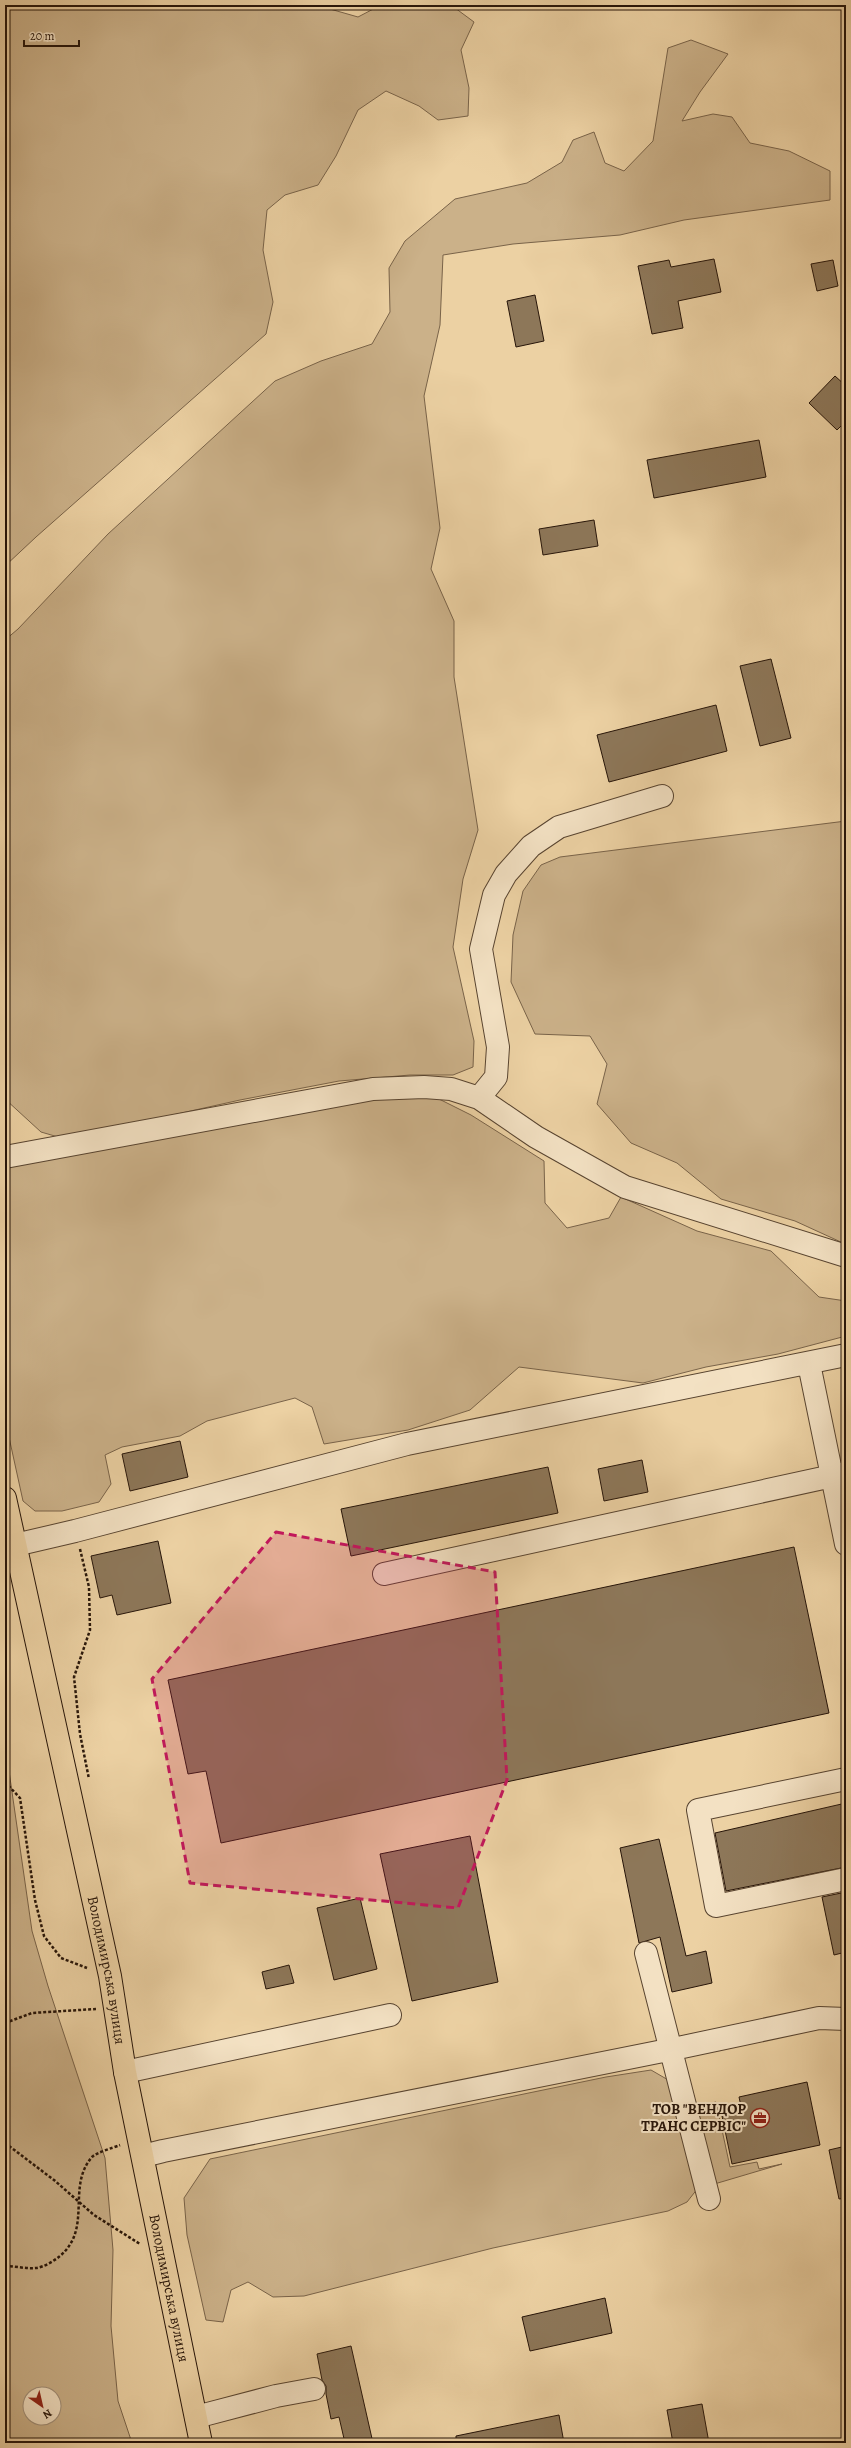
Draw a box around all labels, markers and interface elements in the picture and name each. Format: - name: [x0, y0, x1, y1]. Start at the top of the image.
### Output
- scale bar: [24, 22, 79, 48]
- text: 20 m: [30, 28, 54, 44]
- street label: Володимирська вулиця: [83, 1894, 131, 2046]
- place label: ТОВ "ВЕНДОР ТРАНС СЕРВІС": [641, 2099, 746, 2136]
- office icon: ТОВ "ВЕНДОР ТРАНС СЕРВІС": [749, 2107, 771, 2129]
- street label: Володимирська вулиця: [144, 2212, 194, 2364]
- north arrow: [22, 2386, 62, 2426]
- text: N: [40, 2405, 55, 2422]

